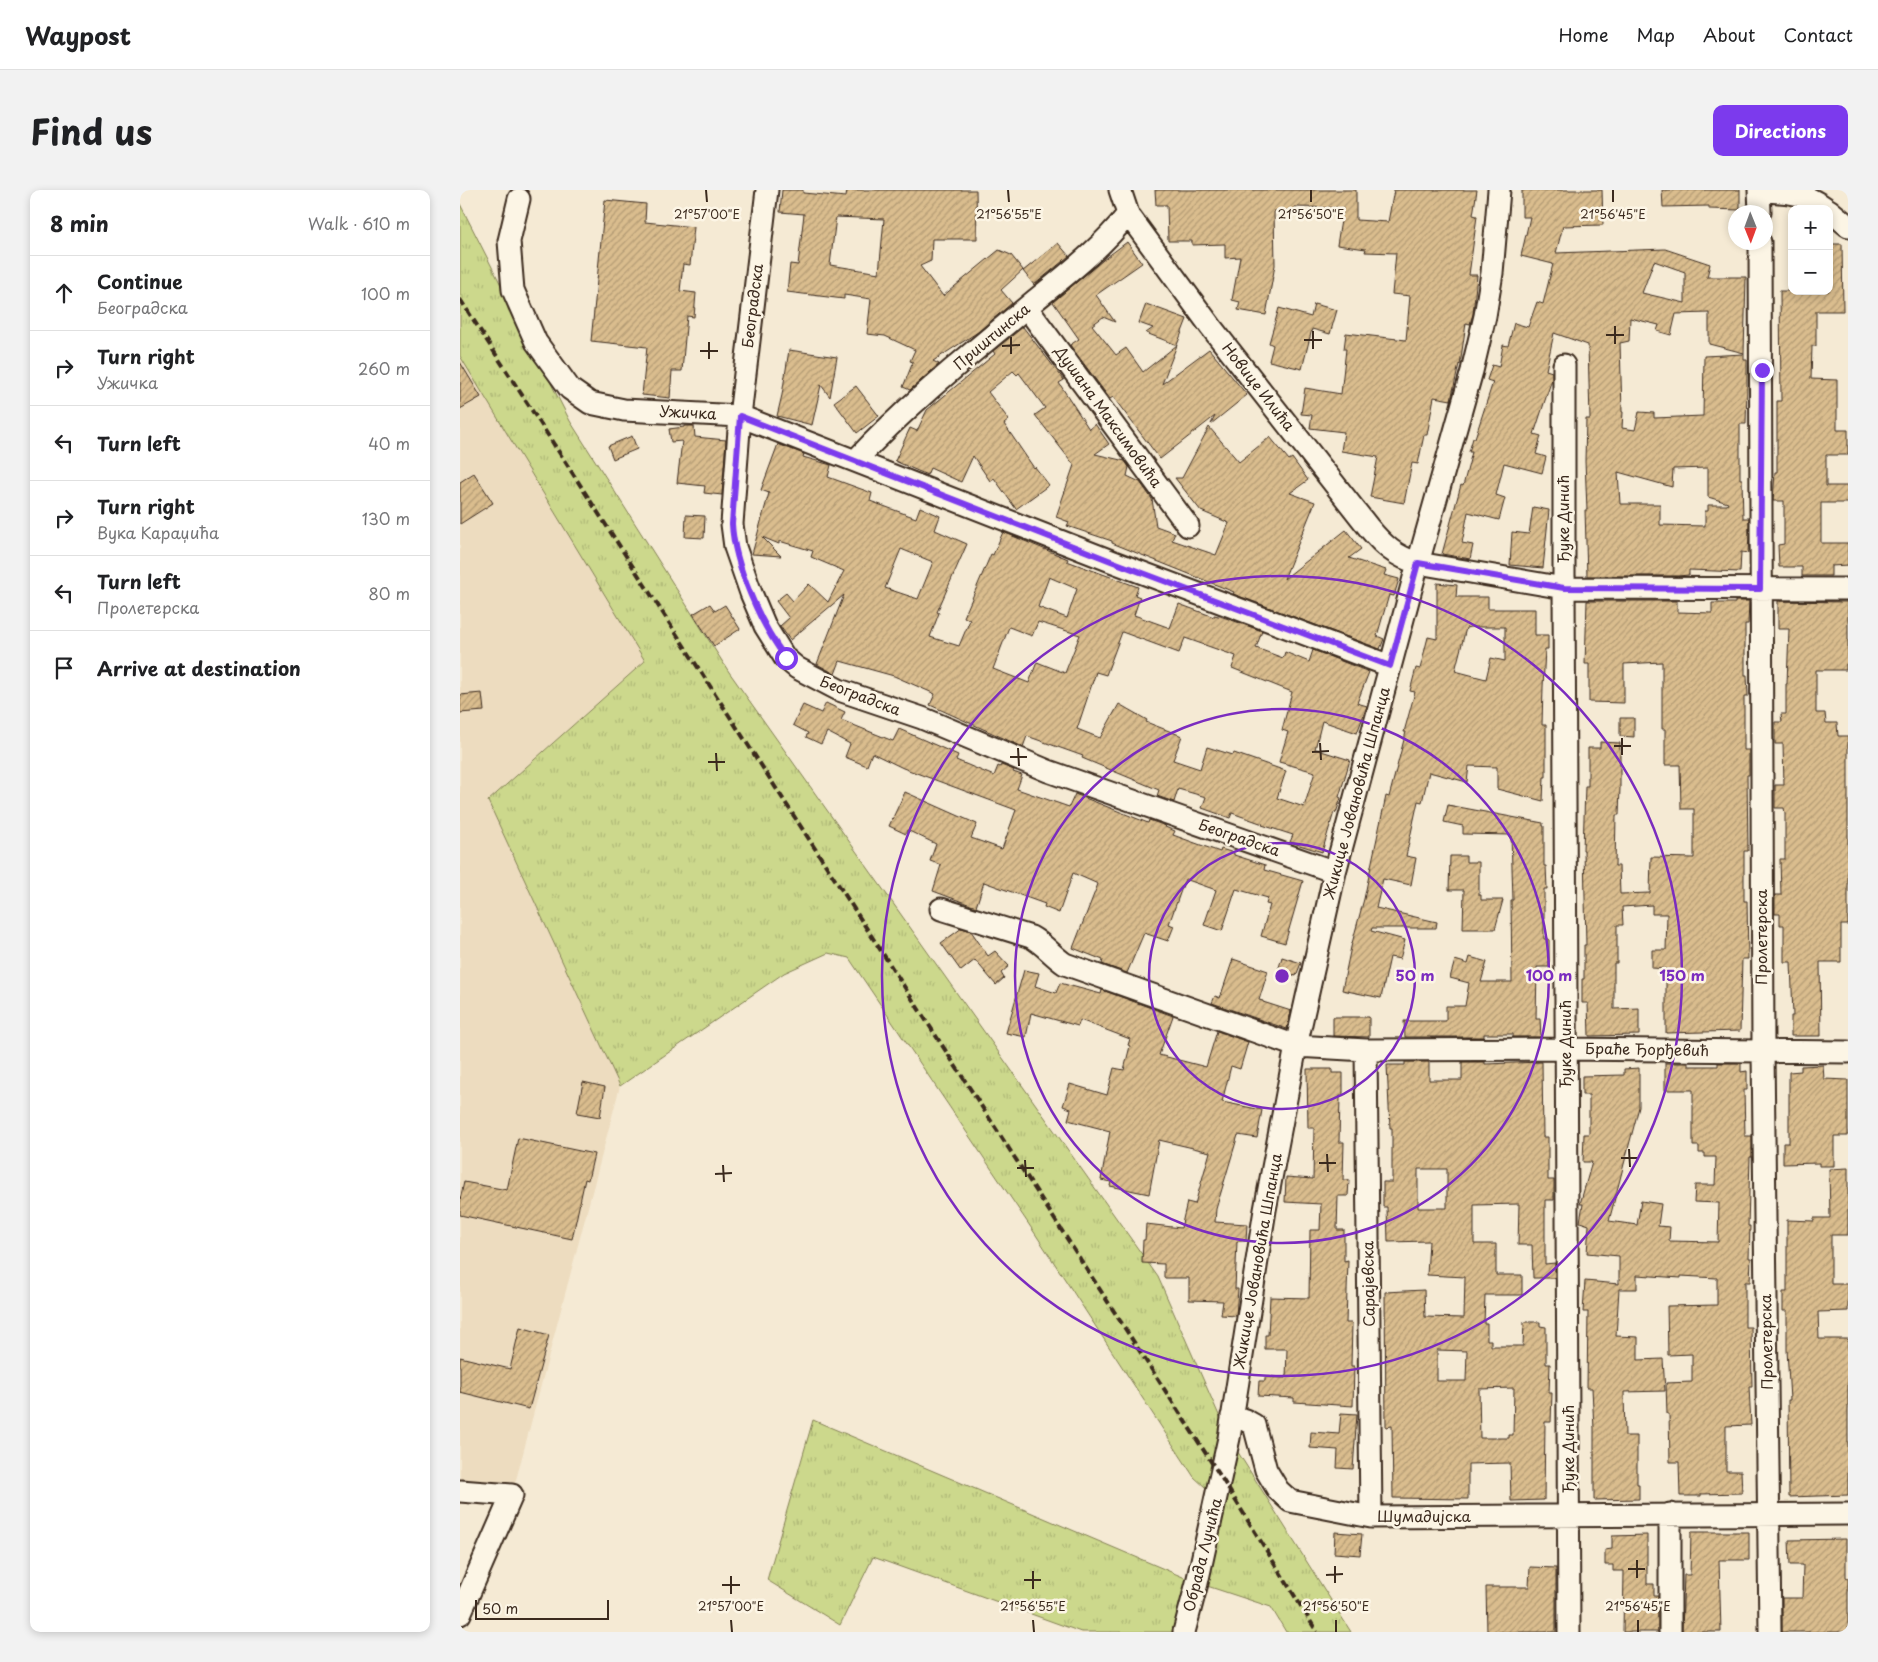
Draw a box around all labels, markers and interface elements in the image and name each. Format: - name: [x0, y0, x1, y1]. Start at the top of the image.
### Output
- text: Waypost: [25, 17, 131, 53]
- text: Home: [1558, 21, 1608, 48]
- text: Map: [1636, 21, 1675, 48]
- text: About: [1703, 21, 1755, 48]
- text: Contact: [1783, 21, 1853, 48]
- text: Find us: [30, 104, 152, 157]
- button: Directions: [1713, 105, 1848, 156]
- text: 21°57'00"E: [674, 205, 740, 223]
- text: 21°56'55"E: [976, 205, 1042, 223]
- text: 21°56'50"E: [1278, 205, 1344, 223]
- text: 21°56'45"E: [1580, 205, 1646, 223]
- north arrow: [1728, 205, 1773, 250]
- map controls: [1788, 205, 1833, 295]
- button: +: [1788, 205, 1833, 250]
- text: 8 min: [50, 207, 109, 239]
- text: Walk · 610 m: [308, 211, 410, 235]
- button: −: [1788, 250, 1833, 295]
- street label: Београдска: [735, 262, 768, 349]
- text: Continue: [97, 267, 183, 295]
- icon: ahead: [50, 279, 78, 307]
- text: 100 m: [361, 281, 410, 305]
- text: Београдска: [97, 295, 188, 319]
- street label: Приштинска: [948, 296, 1035, 375]
- street label: Новице Илића: [1217, 337, 1302, 436]
- street label: Душана Максимовића: [1049, 340, 1169, 492]
- text: Turn right: [97, 342, 195, 370]
- icon: right: [50, 354, 78, 382]
- text: 260 m: [358, 356, 410, 380]
- route end: [1751, 359, 1774, 382]
- text: Ужичка: [97, 370, 158, 394]
- street label: Ужичка: [659, 399, 718, 425]
- icon: left: [50, 429, 78, 457]
- text: Turn left: [97, 429, 181, 457]
- text: 40 m: [368, 431, 410, 455]
- street label: Ђуке Динић: [1551, 475, 1574, 563]
- text: Turn right: [97, 492, 195, 520]
- icon: right: [50, 504, 78, 532]
- text: 130 m: [362, 506, 410, 530]
- text: Вука Караџића: [97, 520, 219, 544]
- text: Turn left: [97, 567, 181, 595]
- icon: left: [50, 579, 78, 607]
- text: 80 m: [368, 581, 410, 605]
- text: Пролетерска: [97, 595, 199, 619]
- route start: [775, 647, 798, 670]
- icon: arrive: [50, 654, 78, 682]
- text: Arrive at destination: [97, 654, 301, 682]
- street label: Београдска: [817, 669, 905, 721]
- street label: Жикице Јовановића Шпанца: [1316, 683, 1395, 901]
- street label: Београдска: [1196, 812, 1284, 862]
- street label: Пролетерска: [1749, 888, 1772, 985]
- text: 50 m: [1396, 963, 1434, 986]
- text: 100 m: [1526, 963, 1572, 986]
- text: 150 m: [1659, 963, 1705, 986]
- centre of rings: [1273, 967, 1291, 985]
- street label: Ђуке Динић: [1553, 1000, 1576, 1088]
- street label: Браће Ђорђевић: [1585, 1036, 1709, 1061]
- street label: Жикице Јовановића Шпанца: [1226, 1150, 1287, 1370]
- street label: Сарајевска: [1355, 1240, 1380, 1327]
- street label: Пролетерска: [1753, 1293, 1778, 1390]
- street label: Ђуке Динић: [1556, 1405, 1579, 1493]
- street label: Обрада Лучића: [1176, 1495, 1227, 1614]
- street label: Шумадијска: [1377, 1504, 1472, 1527]
- scale bar: [475, 1597, 609, 1620]
- text: 21°57'00"E: [698, 1597, 764, 1615]
- text: 21°56'55"E: [1000, 1597, 1066, 1615]
- text: 21°56'50"E: [1303, 1597, 1369, 1615]
- text: 21°56'45"E: [1605, 1597, 1671, 1615]
- text: 50 m: [482, 1598, 518, 1619]

